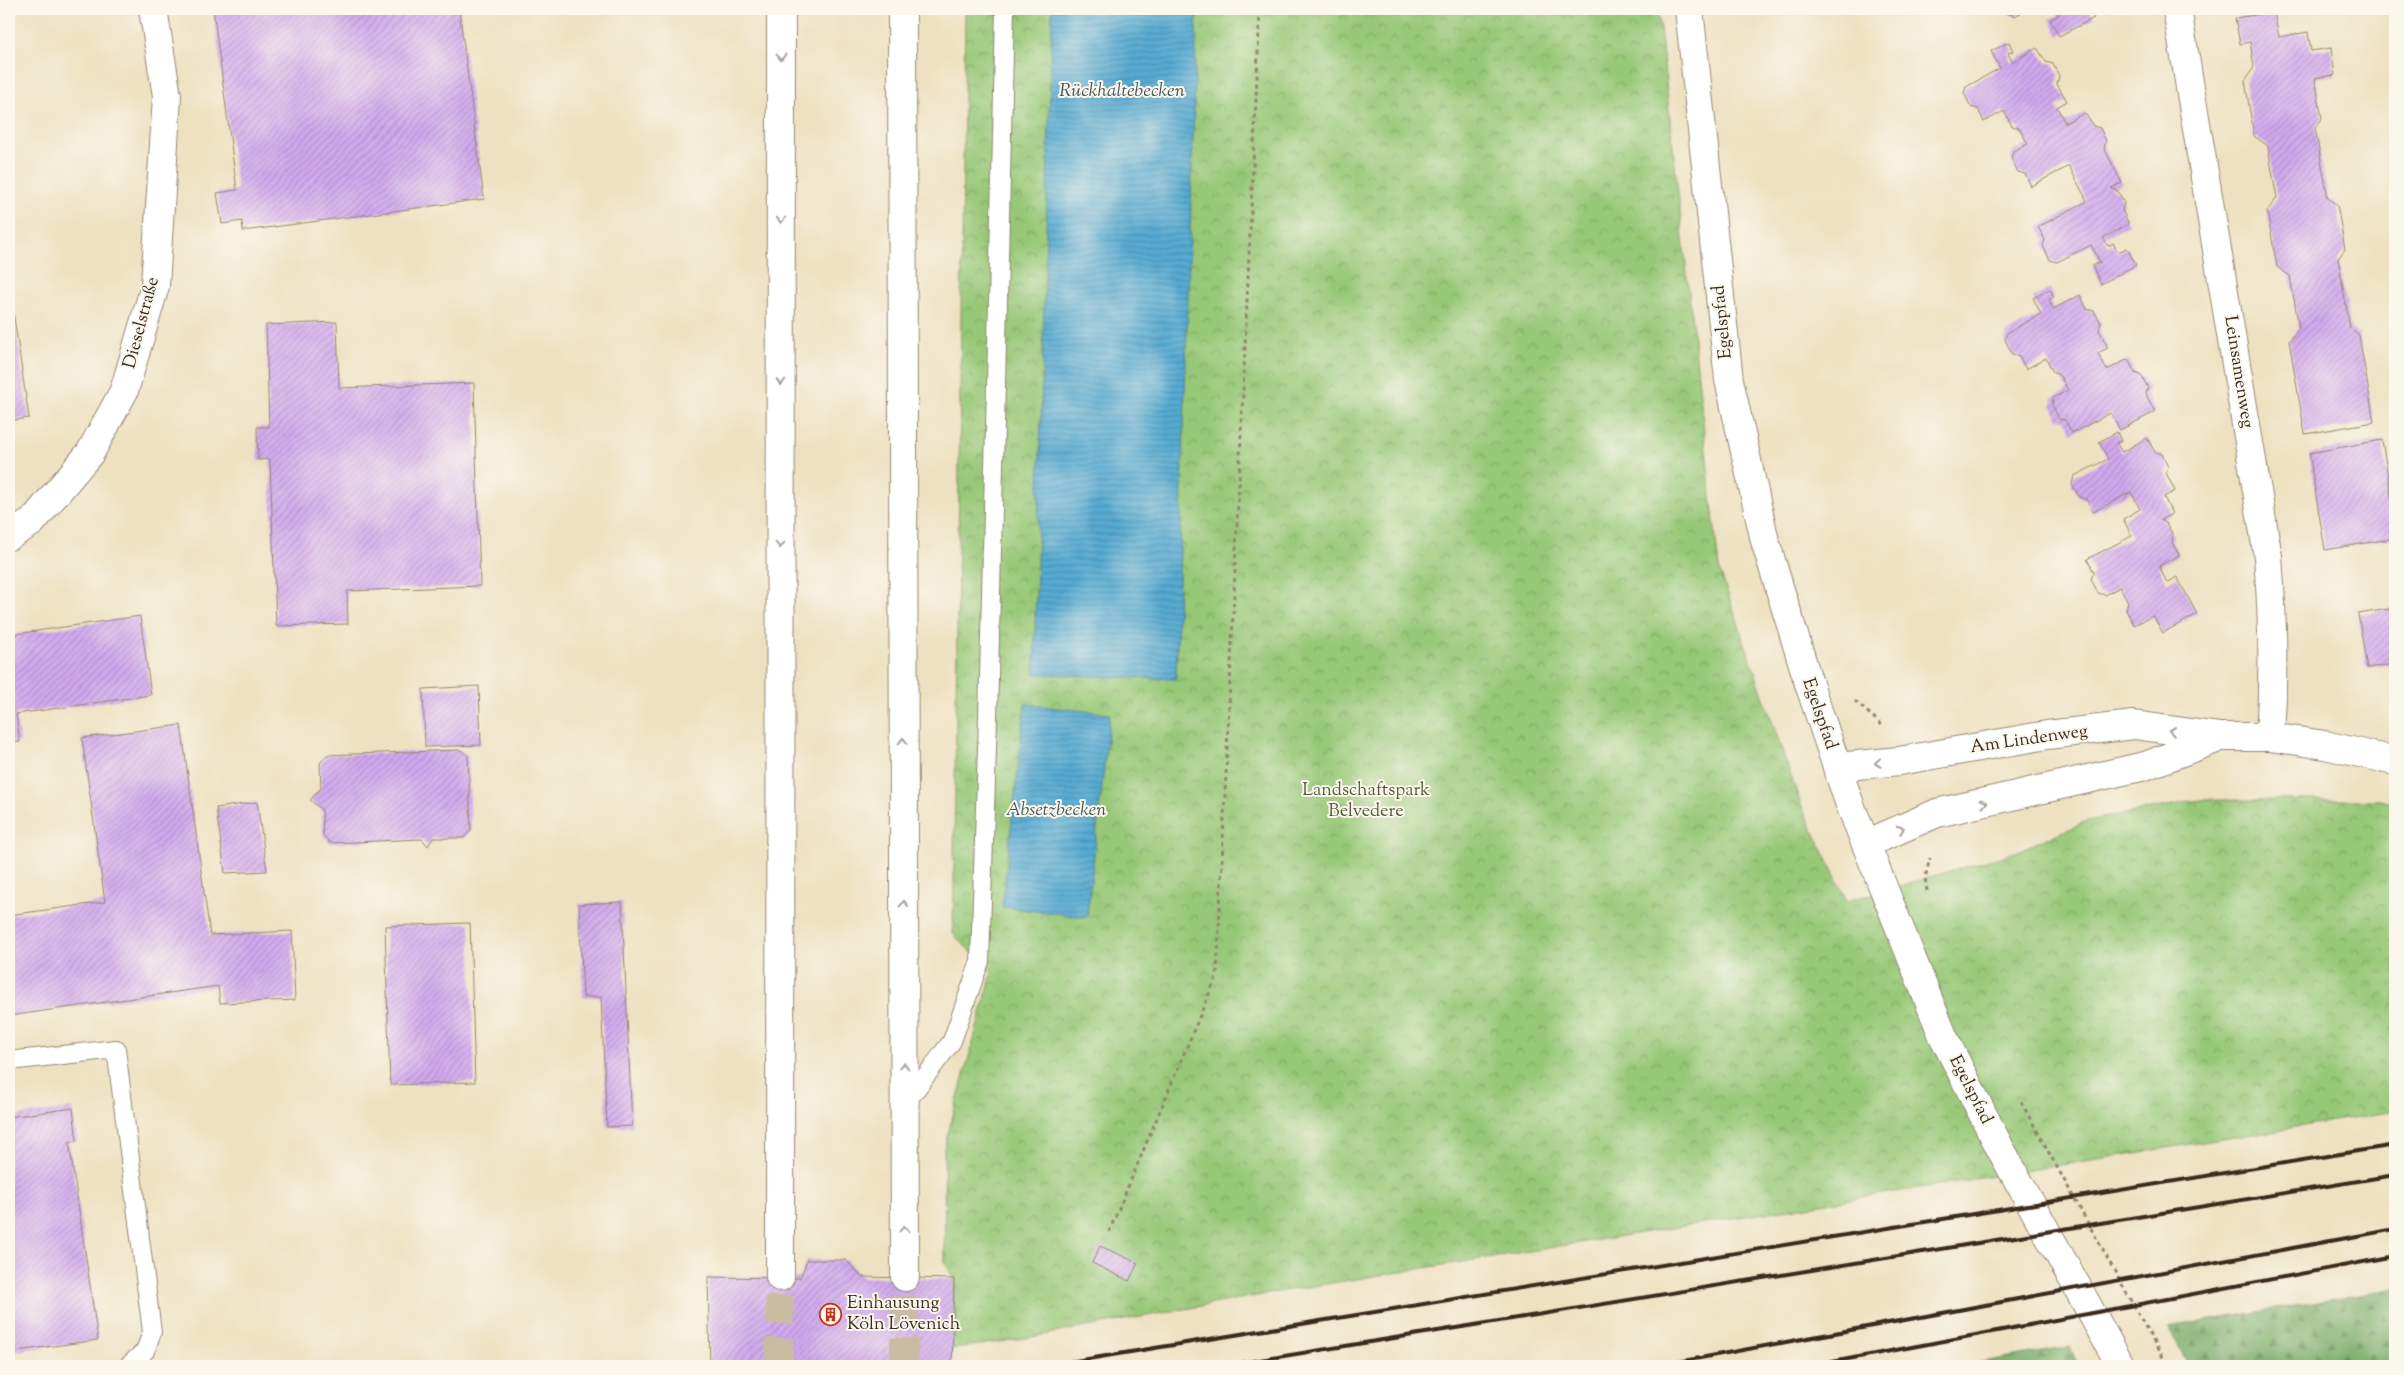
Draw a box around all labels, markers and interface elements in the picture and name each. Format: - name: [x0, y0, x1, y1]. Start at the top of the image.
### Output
- one-way arrow: [776, 54, 786, 62]
- water label: Rückhaltebecken: [1059, 78, 1185, 105]
- one-way arrow: [776, 216, 786, 224]
- street label: Dieselstraße: [117, 274, 167, 372]
- street label: Egelspfad: [1706, 284, 1740, 360]
- street label: Leinsamenweg: [2216, 314, 2260, 430]
- one-way arrow: [776, 379, 786, 387]
- one-way arrow: [775, 542, 785, 549]
- street label: Egelspfad: [1795, 675, 1843, 753]
- street label: Am Lindenweg: [1969, 719, 2090, 761]
- one-way arrow: [2167, 726, 2176, 736]
- one-way arrow: [898, 737, 908, 744]
- one-way arrow: [1873, 757, 1881, 768]
- park label: Landschaftspark Belvedere: [1302, 778, 1430, 825]
- water label: Absetzbecken: [1006, 797, 1106, 824]
- one-way arrow: [1980, 798, 1989, 809]
- one-way arrow: [1896, 824, 1905, 835]
- one-way arrow: [898, 899, 909, 907]
- street label: Egelspfad: [1942, 1051, 1998, 1129]
- one-way arrow: [899, 1062, 909, 1070]
- one-way arrow: [899, 1224, 909, 1232]
- place label: Einhausung Köln Lövenich: [847, 1291, 961, 1338]
- building icon: Einhausung Köln Lövenich: [819, 1302, 843, 1326]

